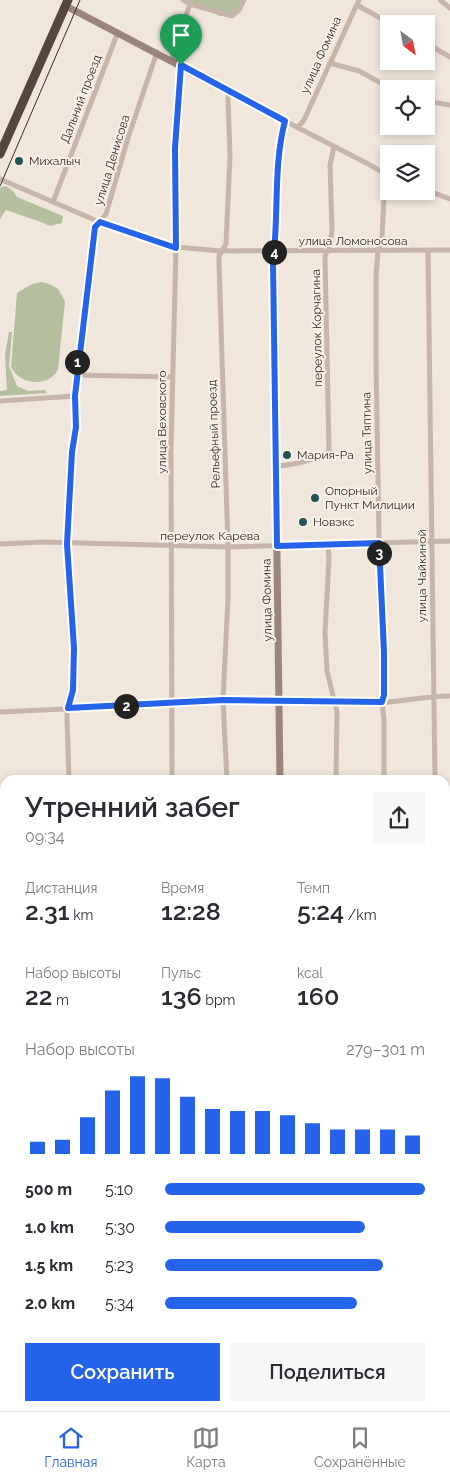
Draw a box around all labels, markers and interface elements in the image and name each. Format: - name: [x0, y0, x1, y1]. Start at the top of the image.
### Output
- pin: [160, 14, 202, 65]
- street label: улица Фомина: [298, 14, 344, 96]
- north arrow: [380, 15, 435, 70]
- map controls: [380, 15, 435, 200]
- icon: arrive: [167, 21, 195, 49]
- street label: Дальний проезд: [58, 53, 104, 145]
- button: locate: [380, 80, 435, 135]
- street label: улица Денисова: [92, 113, 132, 207]
- button: layers: [380, 145, 435, 200]
- place label: Михалыч: [29, 154, 80, 168]
- marker: Михалыч: [13, 155, 25, 167]
- street label: улица Ломоносова: [298, 234, 408, 248]
- pin: 4: [262, 240, 286, 264]
- text: 4: [271, 244, 279, 260]
- street label: переулок Корчагина: [309, 269, 325, 387]
- pin: 1: [64, 350, 90, 374]
- text: 1: [74, 354, 81, 370]
- street label: улица Веховского: [155, 370, 169, 474]
- street label: Рельефный проезд: [205, 379, 223, 489]
- street label: улица Тяптина: [359, 392, 375, 474]
- place label: Мария-Ра: [297, 448, 354, 462]
- marker: Мария-Ра: [281, 449, 293, 461]
- place label: Опорный Пункт Милиции: [325, 484, 415, 512]
- marker: Опорный Пункт Милиции: [309, 492, 321, 504]
- place label: Новэкс: [313, 515, 355, 529]
- marker: Новэкс: [297, 516, 309, 528]
- street label: переулок Карева: [160, 529, 260, 543]
- street label: улица Чайкиной: [415, 529, 429, 623]
- pin: 3: [366, 540, 392, 566]
- text: 3: [376, 545, 383, 561]
- street label: улица Фомина: [259, 558, 275, 642]
- pin: 2: [114, 694, 138, 718]
- text: 2: [123, 698, 130, 714]
- text: Утренний забег: [25, 791, 240, 824]
- button: share: [373, 792, 425, 844]
- text: 09:34: [25, 827, 64, 846]
- text: Дистанция: [25, 880, 98, 896]
- text: Время: [161, 880, 204, 896]
- text: Темп: [297, 880, 330, 896]
- text: 2.31: [25, 896, 70, 926]
- text: 12:28: [161, 896, 221, 926]
- text: 5:24: [297, 896, 344, 926]
- text: km: [70, 907, 93, 923]
- text: /km: [344, 907, 377, 923]
- text: Набор высоты: [25, 965, 121, 981]
- text: Пульс: [161, 965, 201, 981]
- text: kcal: [297, 965, 323, 981]
- text: 22: [25, 981, 52, 1011]
- text: 136: [161, 981, 202, 1011]
- text: 160: [297, 981, 339, 1011]
- text: m: [52, 992, 69, 1008]
- text: bpm: [202, 992, 235, 1008]
- text: Набор высоты: [25, 1040, 135, 1059]
- text: 279–301 m: [346, 1040, 425, 1059]
- text: 500 m: [25, 1180, 72, 1199]
- text: 5:10: [105, 1180, 133, 1199]
- text: 1.0 km: [25, 1218, 74, 1237]
- text: 5:30: [105, 1218, 135, 1237]
- text: 1.5 km: [25, 1256, 73, 1275]
- text: 5:23: [105, 1256, 134, 1275]
- text: 2.0 km: [25, 1294, 75, 1313]
- text: 5:34: [105, 1294, 134, 1313]
- button: Сохранить: [25, 1343, 220, 1401]
- button: Поделиться: [230, 1343, 425, 1401]
- tab: Главная: [44, 1424, 98, 1470]
- tab: Карта: [186, 1424, 226, 1470]
- tab: Сохранённые: [314, 1424, 406, 1470]

